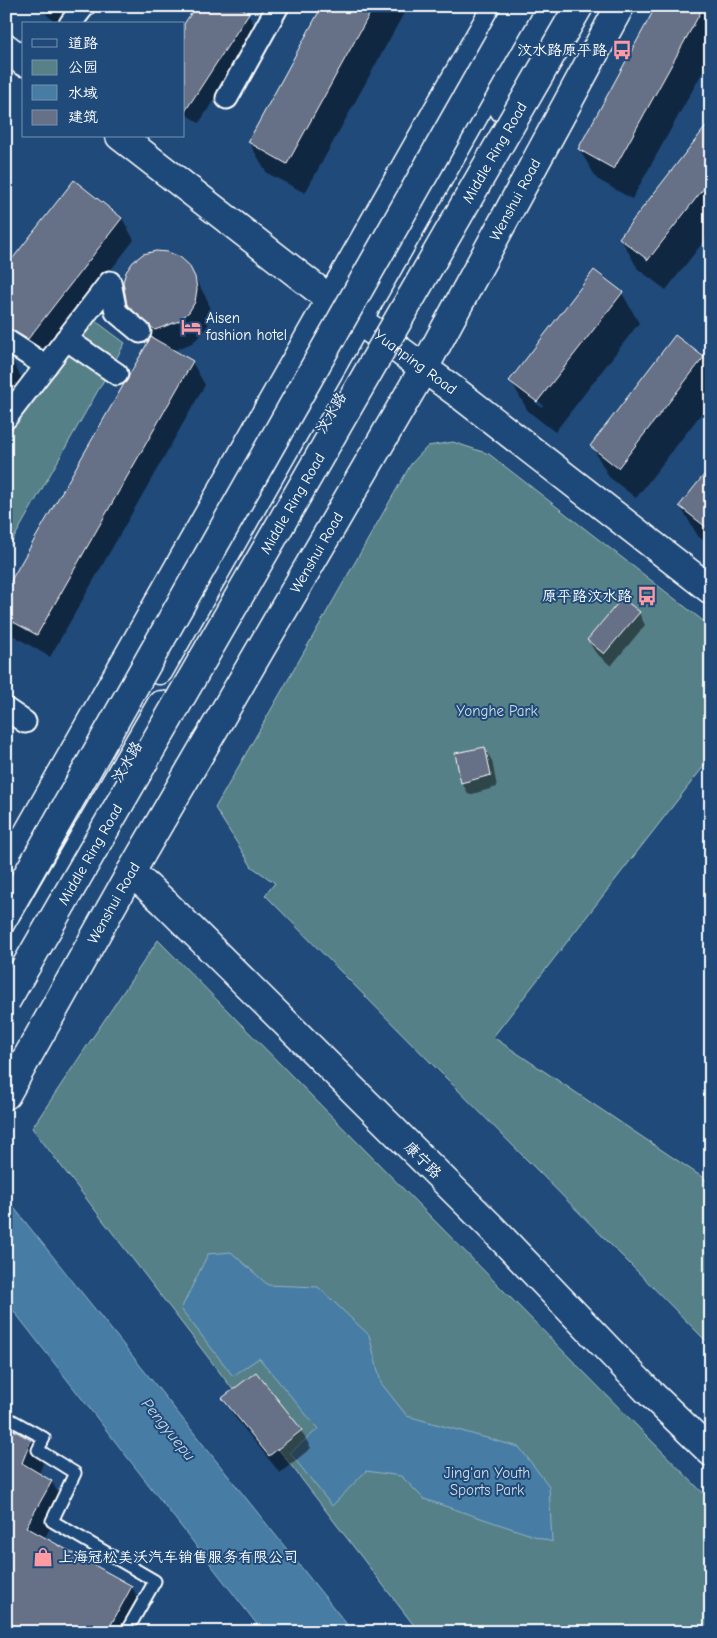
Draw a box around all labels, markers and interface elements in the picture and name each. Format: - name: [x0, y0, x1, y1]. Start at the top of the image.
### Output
- legend: [22, 22, 185, 138]
- text: 道路: [68, 34, 98, 52]
- bus stop icon: 汶水路原平路: [611, 39, 633, 61]
- place label: 汶水路原平路: [517, 41, 607, 59]
- text: 公园: [68, 58, 98, 76]
- text: 水域: [68, 84, 98, 102]
- street label: Middle Ring Road: [458, 99, 531, 206]
- text: 建筑: [68, 108, 98, 126]
- street label: Wenshui Road: [486, 156, 545, 244]
- place label: Aisen fashion hotel: [205, 309, 287, 344]
- hotel icon: Aisen fashion hotel: [180, 316, 202, 338]
- street label: Yuanping Road: [371, 326, 460, 398]
- street label: 汶水路: [312, 389, 350, 437]
- street label: Middle Ring Road: [256, 450, 329, 557]
- street label: Wenshui Road: [286, 509, 347, 596]
- bus stop icon: 原平路汶水路: [636, 585, 658, 607]
- place label: 原平路汶水路: [542, 587, 632, 605]
- park label: Yonghe Park: [456, 702, 538, 720]
- street label: 汶水路: [108, 738, 146, 786]
- street label: Middle Ring Road: [54, 801, 127, 908]
- street label: Wenshui Road: [84, 859, 144, 947]
- street label: 康宁路: [401, 1138, 445, 1182]
- water label: Pengyuepu: [138, 1395, 199, 1464]
- park label: Jing'an Youth Sports Park: [444, 1464, 530, 1499]
- shop icon: 上海冠松美沃汽车销售服务有限公司: [32, 1546, 54, 1568]
- place label: 上海冠松美沃汽车销售服务有限公司: [58, 1548, 298, 1566]

